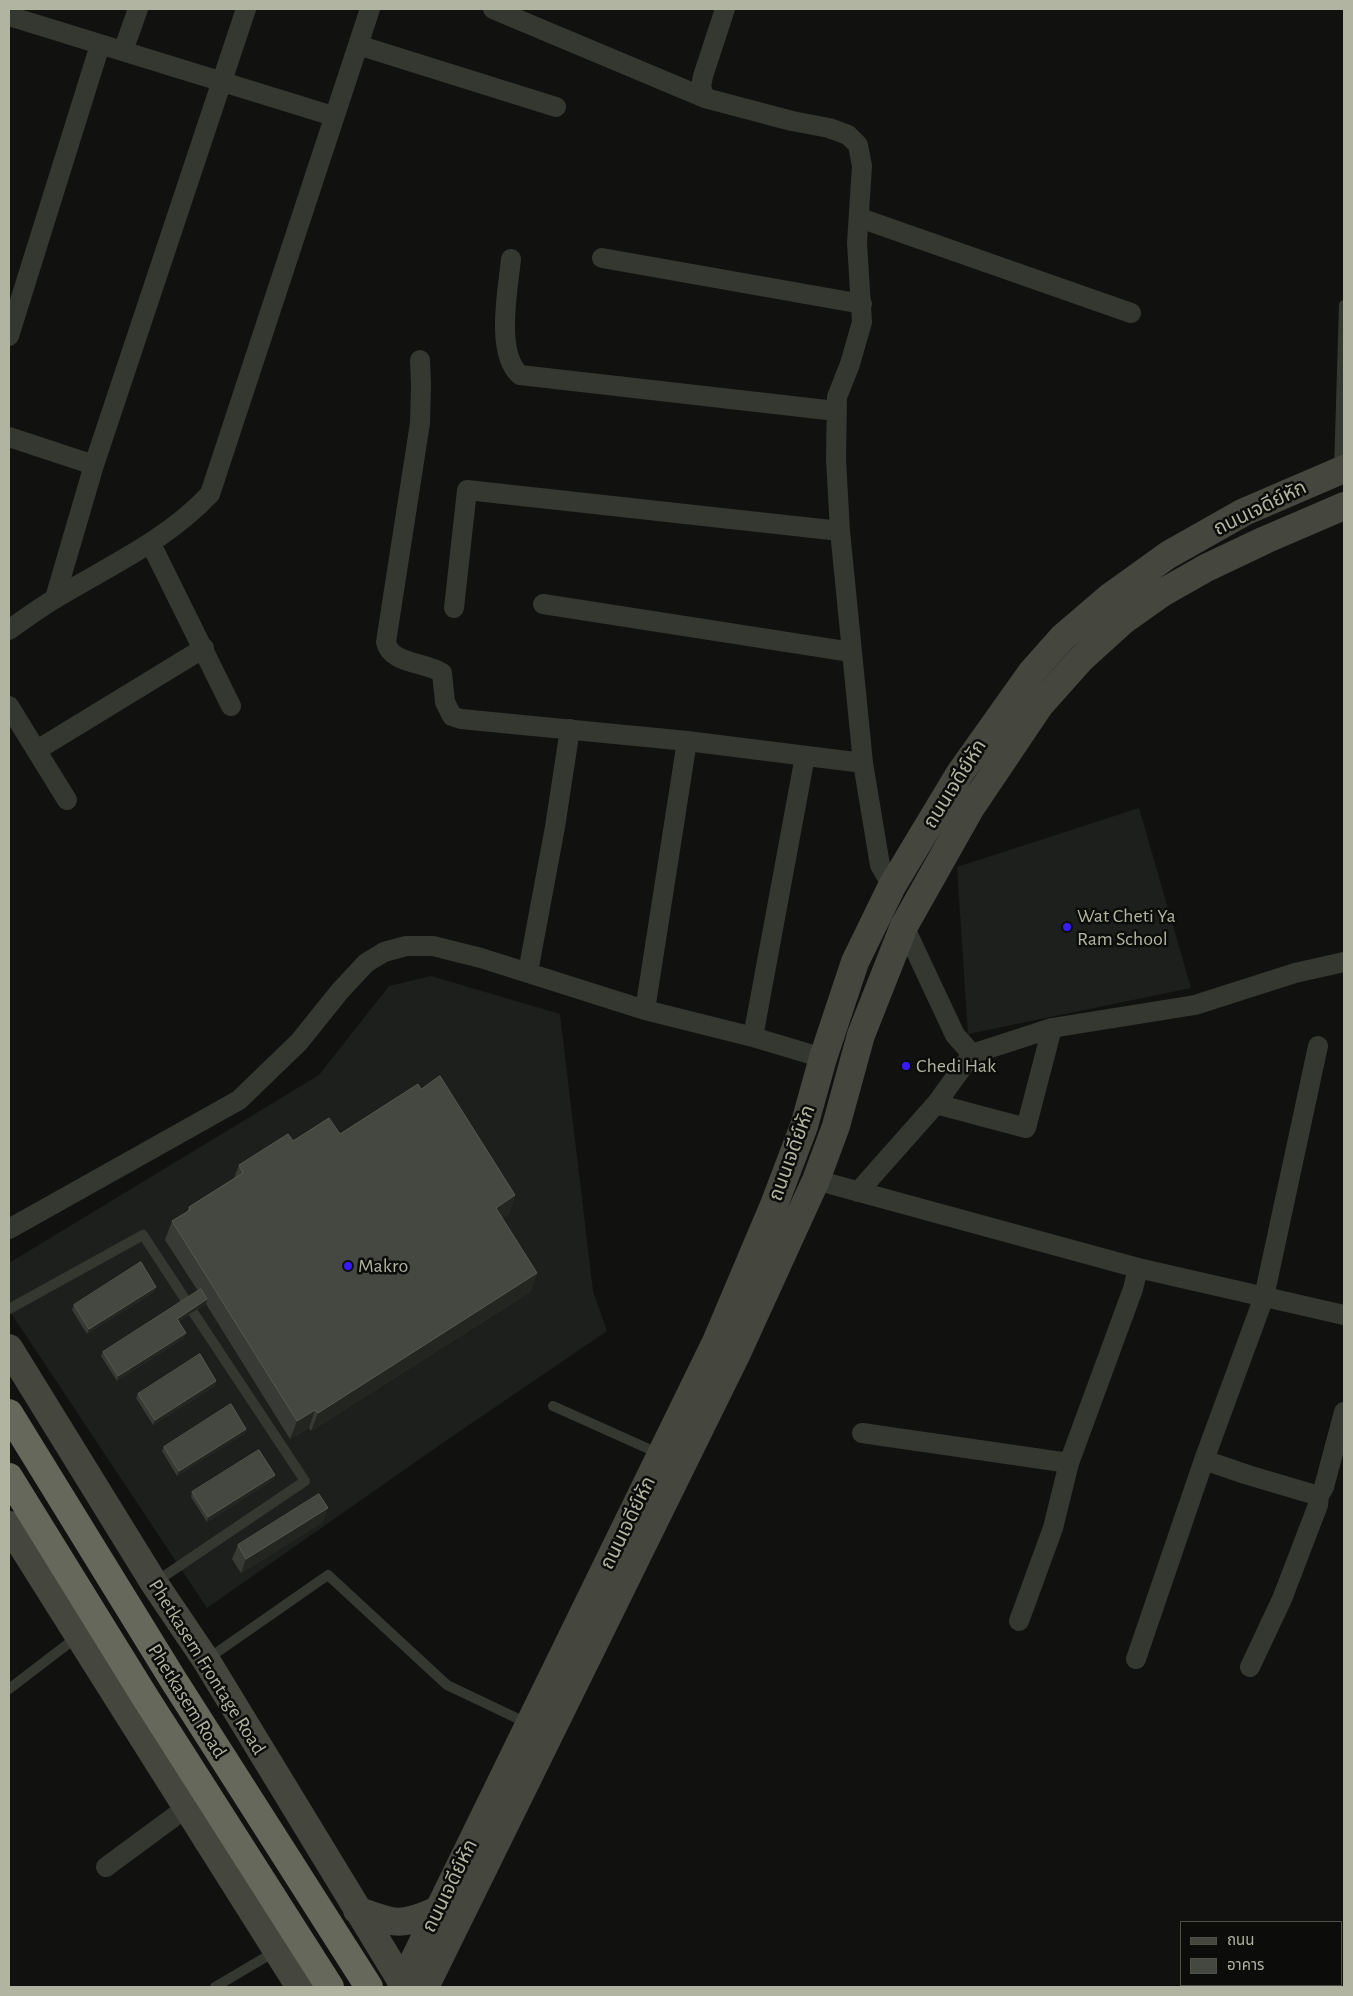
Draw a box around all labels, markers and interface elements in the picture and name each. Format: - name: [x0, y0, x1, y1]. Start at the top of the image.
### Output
- street label: ถนนเจดีย์หัก: [1210, 475, 1310, 541]
- street label: ถนนเจดีย์หัก: [918, 735, 992, 833]
- place label: Wat Cheti Ya Ram School: [1077, 904, 1176, 951]
- marker: Wat Cheti Ya Ram School: [1061, 921, 1073, 933]
- place label: Chedi Hak: [916, 1054, 996, 1078]
- marker: Chedi Hak: [900, 1060, 912, 1072]
- street label: ถนนเจดีย์หัก: [764, 1102, 820, 1204]
- place label: Makro: [358, 1254, 408, 1278]
- marker: Makro: [342, 1260, 354, 1272]
- street label: ถนนเจดีย์หัก: [595, 1473, 661, 1573]
- street label: Phetkasem Frontage Road: [143, 1575, 271, 1759]
- street label: Phetkasem Road: [142, 1639, 232, 1763]
- street label: ถนนเจดีย์หัก: [417, 1836, 483, 1936]
- legend: [1180, 1921, 1343, 1986]
- text: ถนน: [1227, 1933, 1254, 1948]
- text: อาคาร: [1227, 1958, 1264, 1973]

